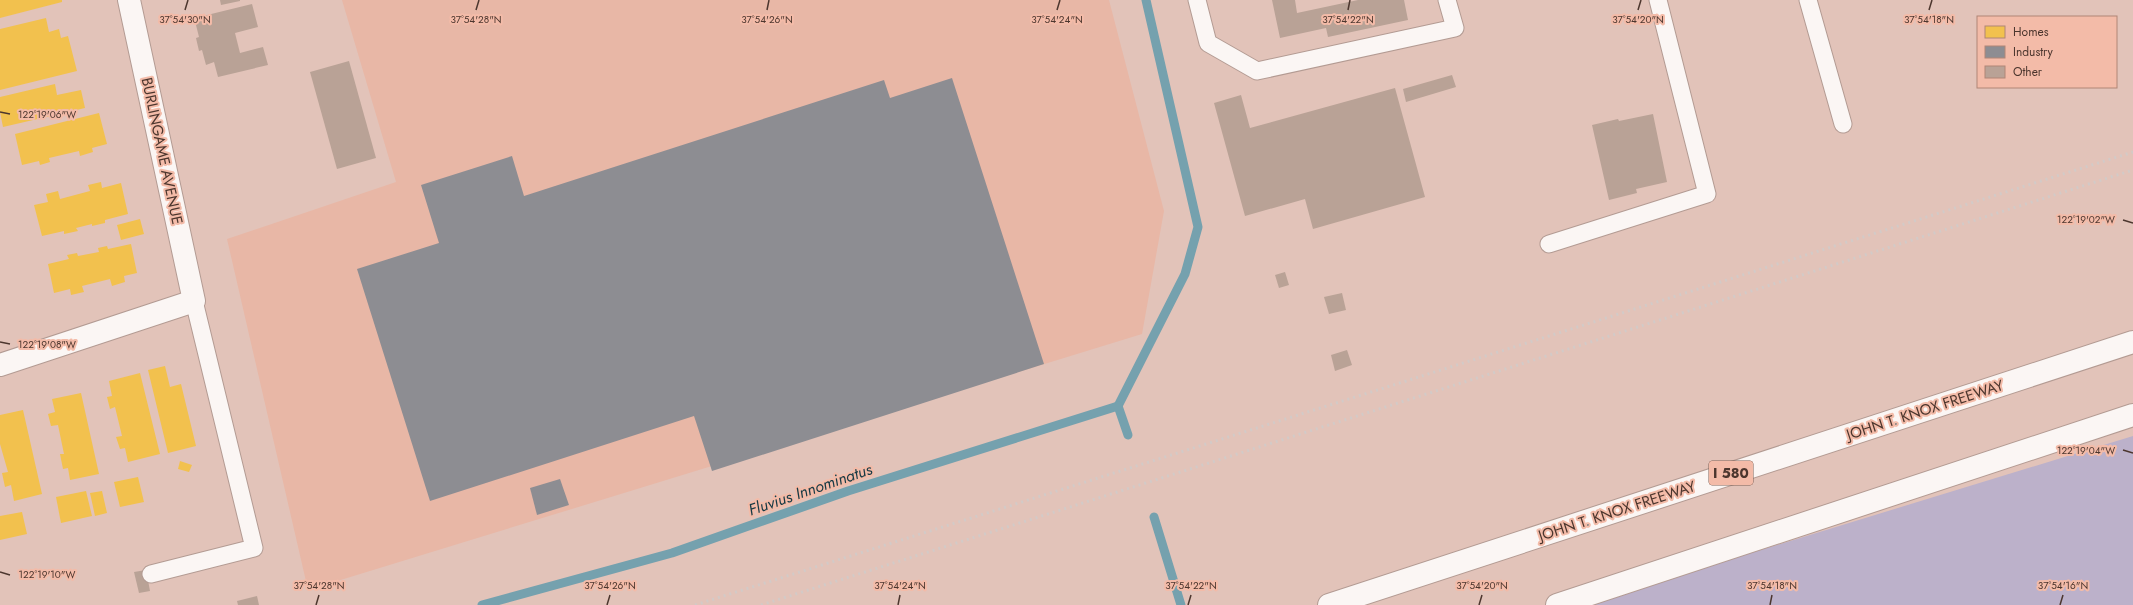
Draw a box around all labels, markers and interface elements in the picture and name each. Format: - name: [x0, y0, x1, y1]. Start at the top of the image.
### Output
- text: 37°54'30"N: [159, 12, 211, 27]
- text: 37°54'28"N: [450, 12, 502, 27]
- text: 37°54'26"N: [741, 12, 793, 27]
- text: 37°54'24"N: [1031, 12, 1083, 27]
- text: 37°54'22"N: [1322, 12, 1374, 27]
- text: 37°54'20"N: [1612, 12, 1664, 27]
- text: 37°54'18"N: [1904, 12, 1954, 27]
- legend: [1977, 16, 2117, 88]
- text: Homes: [2013, 23, 2049, 41]
- text: Industry: [2013, 43, 2054, 61]
- text: Other: [2013, 63, 2043, 81]
- street label: BURLINGAME AVENUE: [136, 75, 188, 227]
- text: 122°19'06"W: [18, 107, 76, 122]
- text: 122°19'02"W: [2057, 212, 2115, 227]
- text: 122°19'08"W: [18, 337, 76, 352]
- street label: JOHN T. KNOX FREEWAY: [1842, 374, 2007, 446]
- text: 122°19'04"W: [2057, 443, 2115, 458]
- water label: Fluvius Innominatus: [745, 457, 876, 521]
- road number: I 580: [1709, 461, 1753, 485]
- street label: JOHN T. KNOX FREEWAY: [1534, 475, 1699, 547]
- text: 122°19'10"W: [19, 567, 76, 582]
- text: 37°54'28"N: [293, 578, 345, 593]
- text: 37°54'26"N: [584, 578, 636, 593]
- text: 37°54'24"N: [874, 578, 926, 593]
- text: 37°54'22"N: [1165, 578, 1217, 593]
- text: 37°54'20"N: [1456, 578, 1508, 593]
- text: 37°54'18"N: [1747, 578, 1797, 593]
- text: 37°54'16"N: [2038, 578, 2088, 593]

